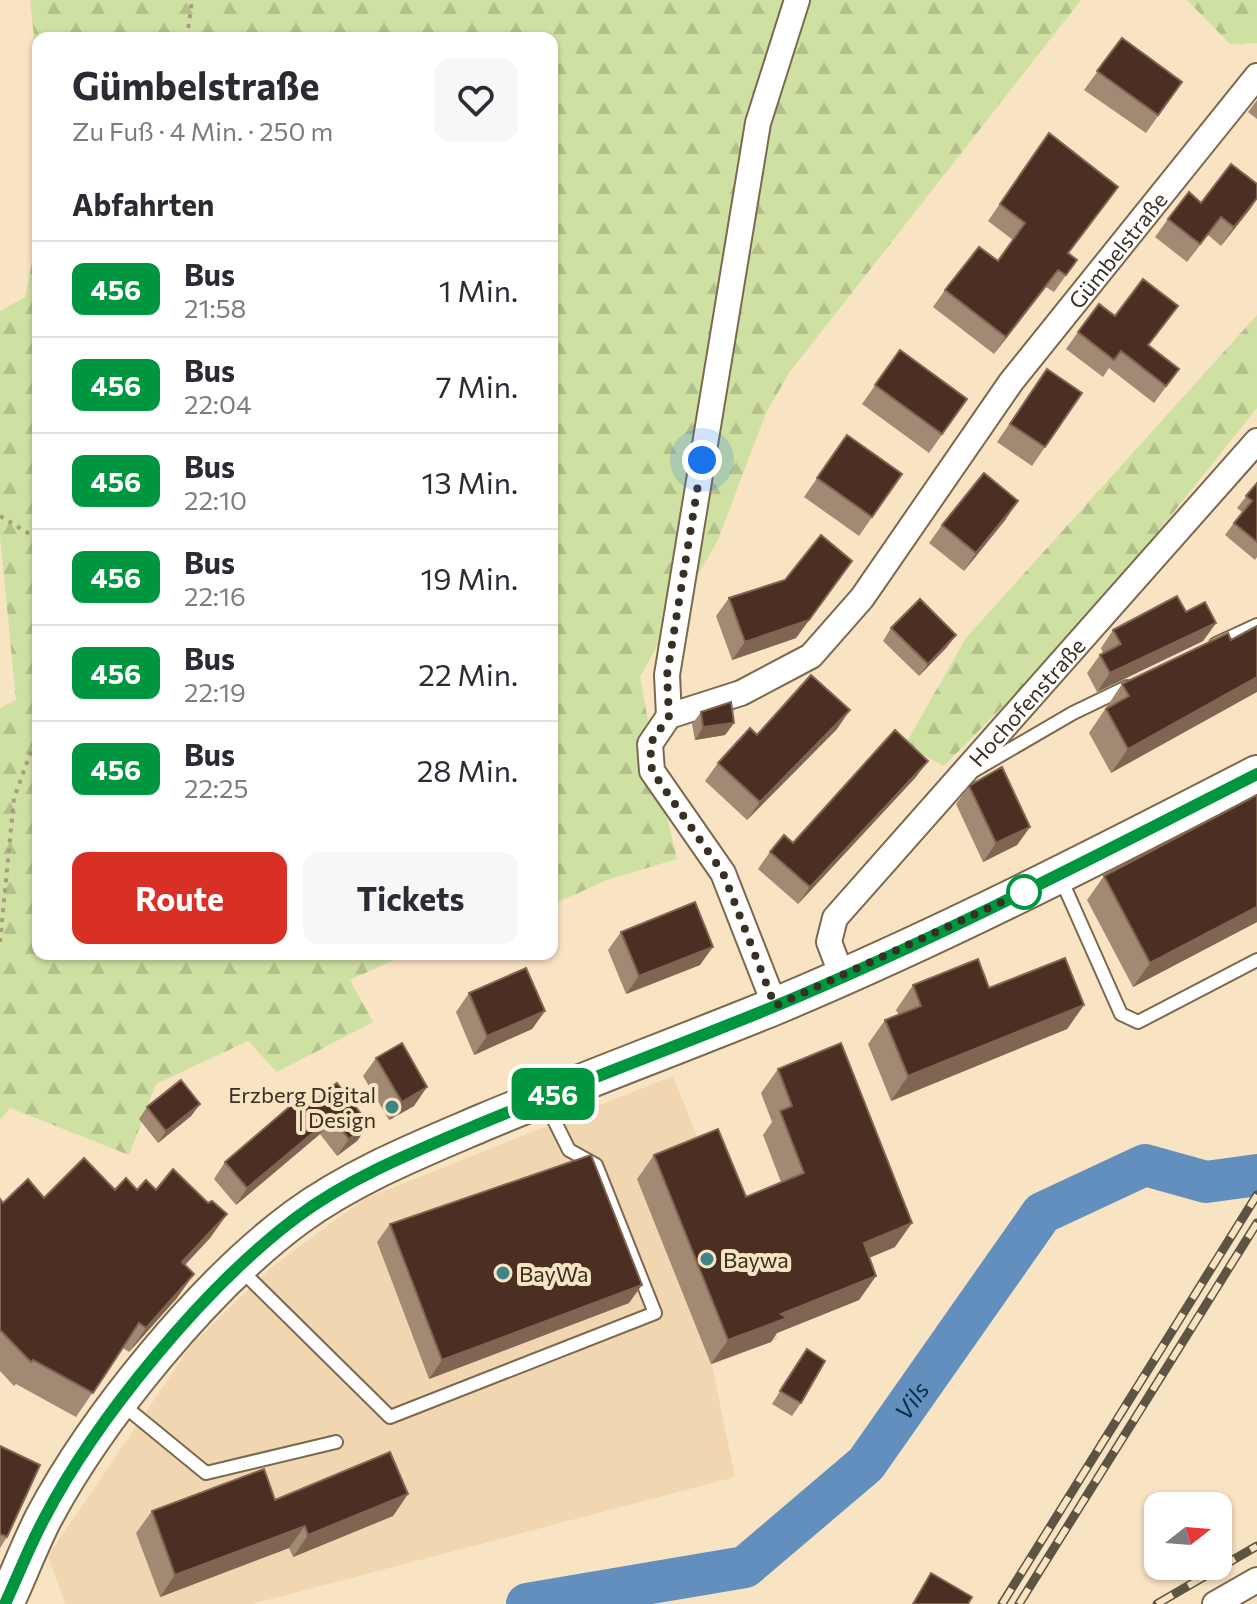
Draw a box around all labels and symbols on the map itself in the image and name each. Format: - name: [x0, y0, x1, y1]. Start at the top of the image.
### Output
- street label: Gümbelstraße: [1062, 186, 1172, 314]
- your location: [682, 440, 722, 480]
- street label: Hochofenstraße: [962, 632, 1090, 771]
- unlabelled marker: [1007, 875, 1041, 909]
- line badge: 456: [507, 1068, 599, 1120]
- place label: Erzberg Digital | Design: [228, 1081, 376, 1133]
- marker: Erzberg Digital | Design: [383, 1098, 401, 1116]
- place label: Baywa: [723, 1246, 789, 1273]
- marker: Baywa: [698, 1250, 716, 1268]
- place label: BayWa: [519, 1260, 589, 1287]
- marker: BayWa: [494, 1264, 512, 1282]
- water label: Vils: [888, 1376, 934, 1425]
- north arrow: [1144, 1492, 1232, 1580]

